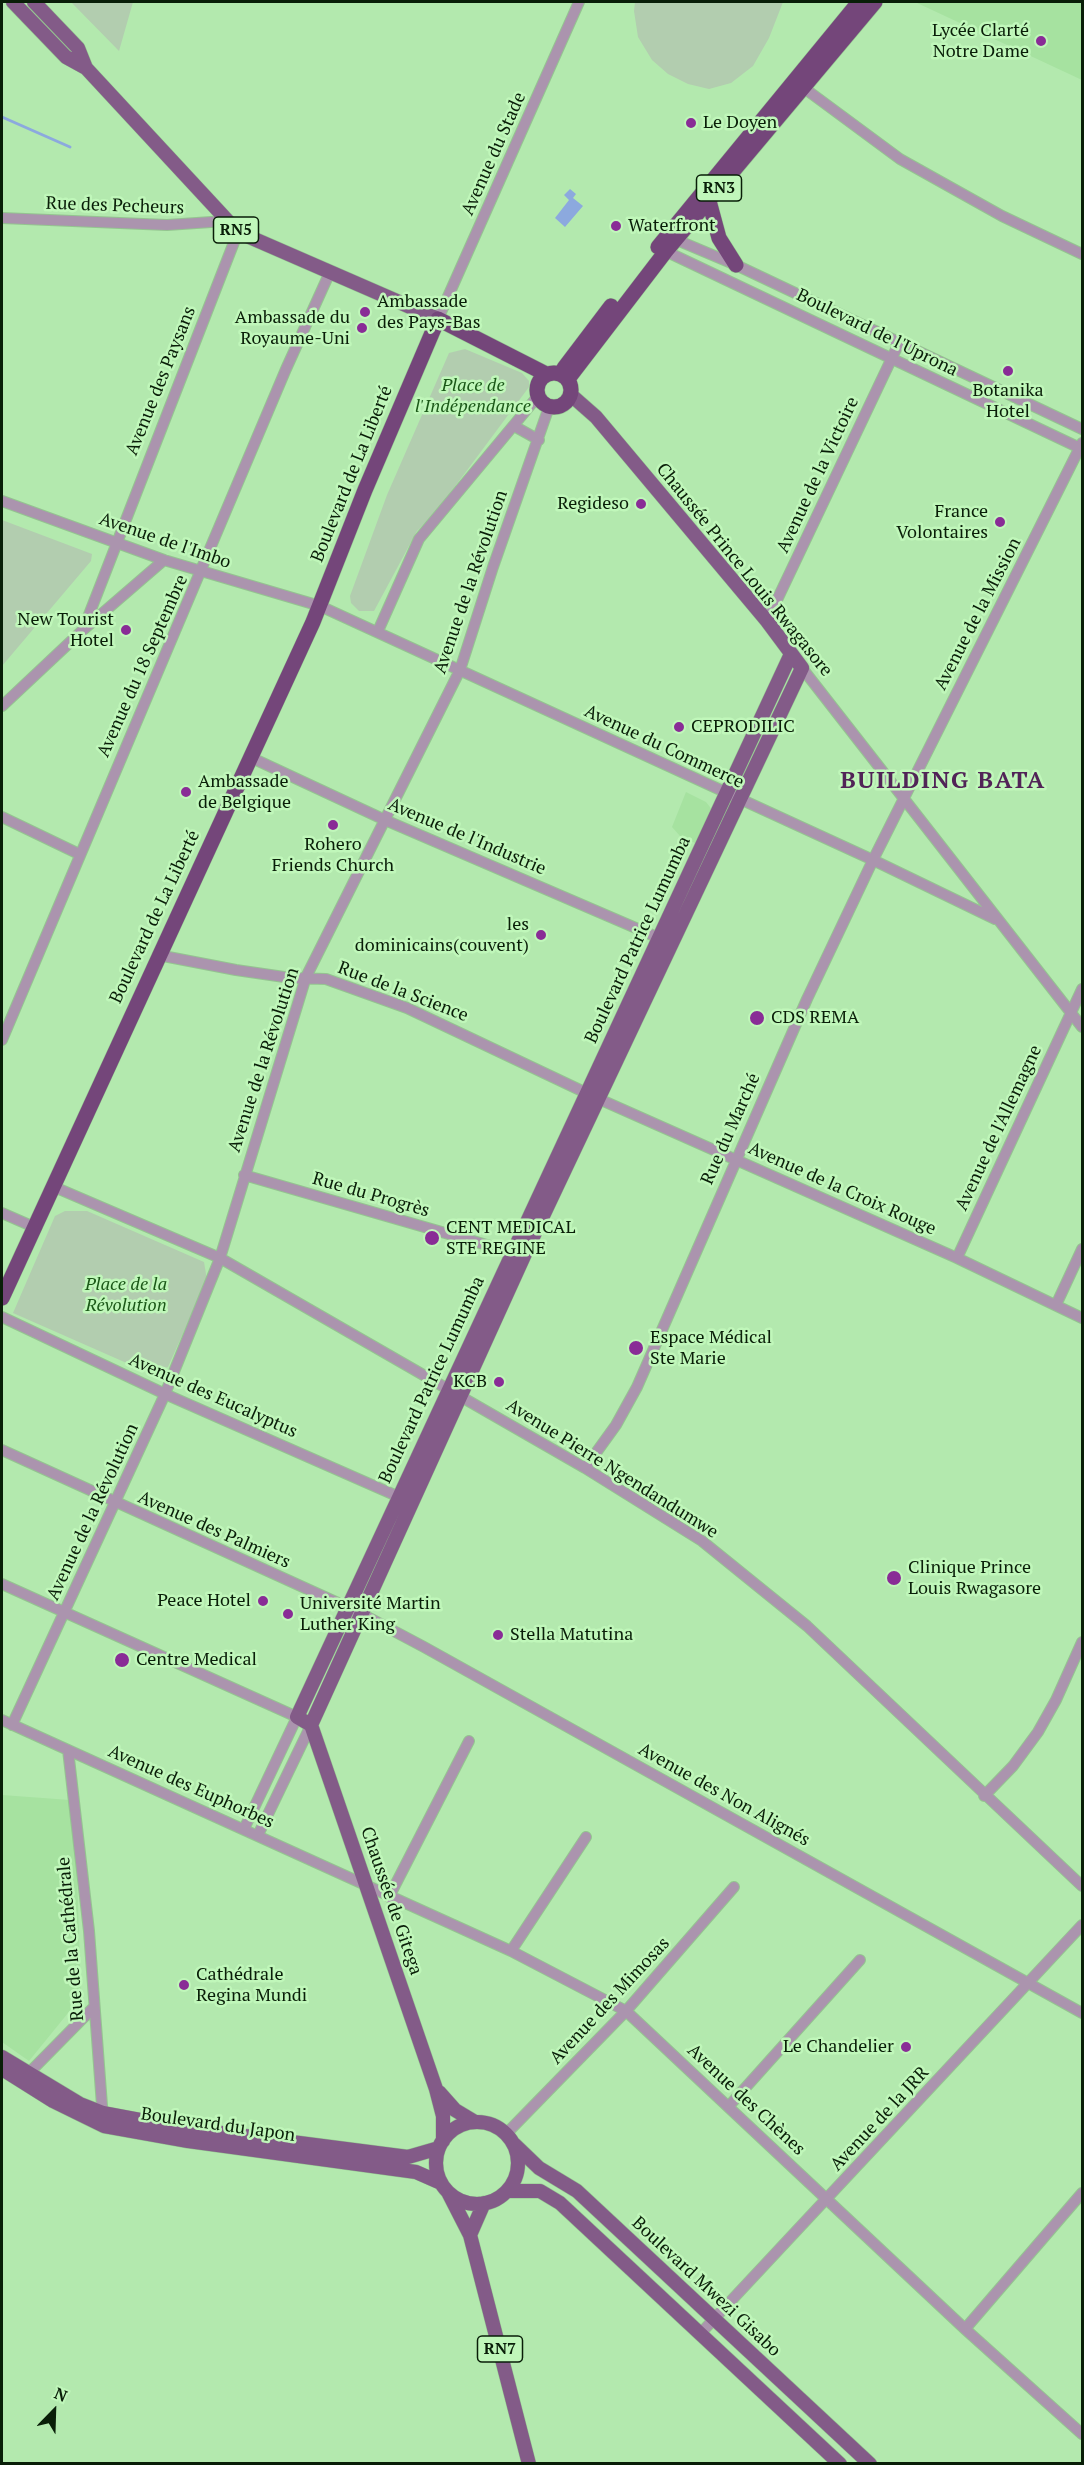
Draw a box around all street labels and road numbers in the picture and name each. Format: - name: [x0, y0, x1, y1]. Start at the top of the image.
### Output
- street label: Avenue du Stade: [457, 89, 531, 219]
- road number: RN3: [696, 175, 742, 201]
- street label: Rue des Pecheurs: [45, 193, 185, 219]
- road number: RN5: [214, 217, 258, 243]
- street label: Boulevard de l'Uprona: [793, 285, 961, 381]
- street label: Avenue des Paysans: [121, 303, 201, 459]
- street label: Boulevard de La Liberté: [307, 383, 397, 565]
- street label: Avenue de la Victoire: [772, 394, 864, 556]
- street label: Chaussée Prince Louis Rwagasore: [651, 459, 837, 681]
- street label: Avenue de la Révolution: [429, 487, 513, 677]
- street label: Avenue de l'Imbo: [96, 508, 234, 574]
- street label: Avenue de la Mission: [930, 534, 1026, 694]
- street label: Avenue du 18 Septembre: [93, 571, 193, 761]
- street label: Avenue du Commerce: [581, 701, 747, 793]
- street label: Avenue de l'Industrie: [385, 794, 549, 880]
- street label: Boulevard de La Liberté: [105, 827, 205, 1007]
- street label: Boulevard Patrice Lumumba: [580, 833, 696, 1047]
- street label: Rue de la Science: [335, 957, 471, 1027]
- street label: Avenue de la Révolution: [224, 965, 304, 1155]
- street label: Avenue de l'Allemagne: [951, 1042, 1047, 1214]
- street label: Rue du Marché: [697, 1070, 765, 1188]
- street label: Avenue de la Croix Rouge: [745, 1138, 939, 1240]
- street label: Rue du Progrès: [310, 1168, 432, 1222]
- street label: Boulevard Patrice Lumumba: [374, 1273, 490, 1487]
- street label: Avenue des Eucalyptus: [125, 1349, 301, 1443]
- street label: Avenue Pierre Ngendandumwe: [502, 1395, 722, 1543]
- street label: Avenue de la Révolution: [42, 1420, 144, 1604]
- street label: Avenue des Palmiers: [134, 1487, 294, 1573]
- street label: Avenue des Non Alignés: [634, 1739, 814, 1851]
- street label: Avenue des Euphorbes: [105, 1741, 277, 1833]
- street label: Chaussée de Gitega: [356, 1824, 426, 1978]
- street label: Rue de la Cathédrale: [53, 1856, 89, 2022]
- street label: Avenue des Mimosas: [546, 1933, 674, 2069]
- street label: Avenue des Chènes: [683, 2040, 809, 2160]
- street label: Avenue de la JRR: [826, 2062, 934, 2176]
- street label: Boulevard du Japon: [139, 2103, 297, 2147]
- street label: Boulevard Mwezi Gisabo: [627, 2212, 785, 2362]
- road number: RN7: [478, 2336, 522, 2362]

